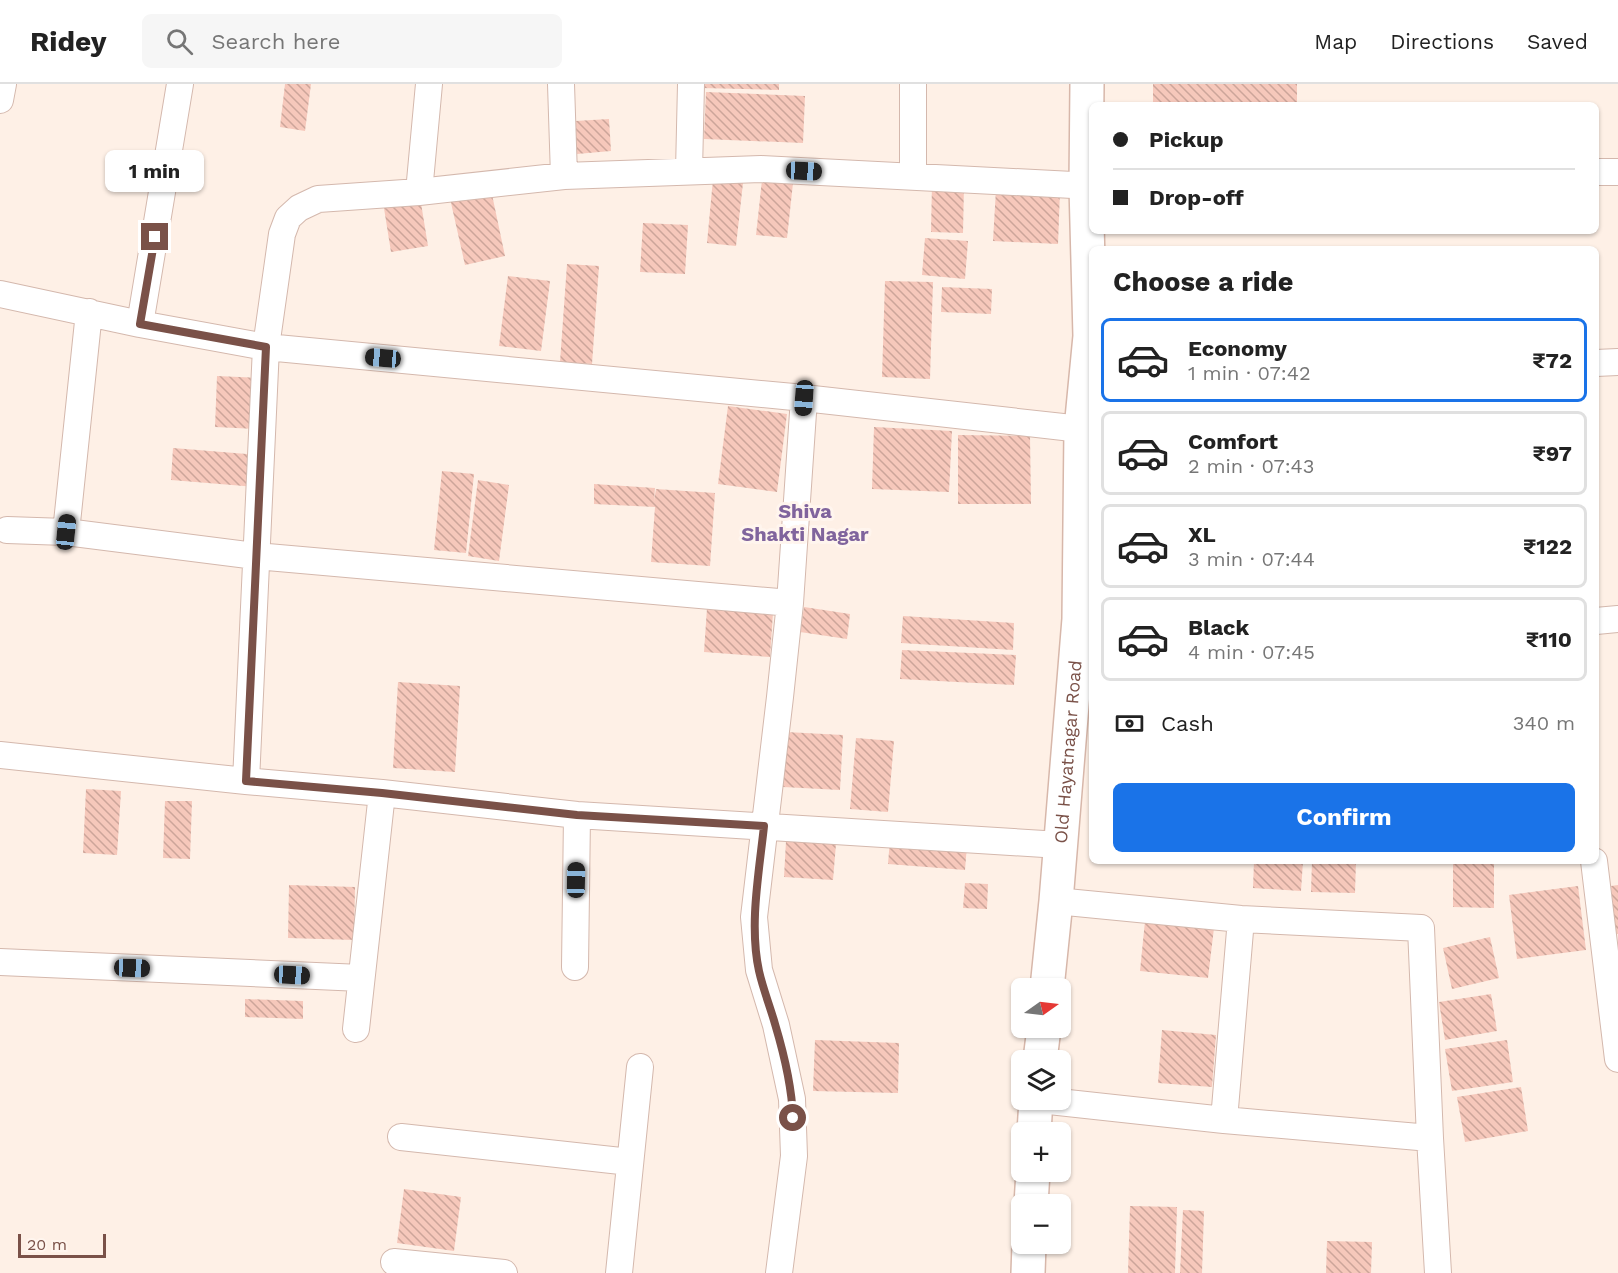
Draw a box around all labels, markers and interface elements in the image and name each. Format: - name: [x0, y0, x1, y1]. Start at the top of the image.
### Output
- search box: [142, 14, 562, 68]
- text: Ridey: [30, 25, 106, 58]
- icon: search: [163, 25, 196, 58]
- text: Search here: [211, 29, 340, 54]
- text: Map: [1314, 29, 1357, 54]
- text: Directions: [1390, 29, 1494, 54]
- text: Saved: [1527, 29, 1588, 54]
- text: Pickup: [1149, 127, 1224, 152]
- callout: 1 min: [106, 150, 204, 192]
- text: 1 min: [129, 159, 180, 183]
- car: [786, 161, 822, 181]
- text: Drop-off: [1149, 185, 1244, 210]
- route end: [141, 223, 168, 250]
- text: Choose a ride: [1113, 266, 1293, 298]
- icon: car: [1116, 333, 1170, 387]
- text: Economy: [1188, 336, 1287, 361]
- car: [364, 347, 402, 369]
- text: ₹72: [1532, 348, 1572, 373]
- text: 1 min · 07:42: [1188, 361, 1311, 385]
- car: [794, 379, 814, 417]
- icon: car: [1116, 426, 1170, 480]
- text: Comfort: [1188, 429, 1278, 454]
- text: ₹97: [1532, 441, 1572, 466]
- text: 2 min · 07:43: [1188, 454, 1314, 478]
- district label: Shiva Shakti Nagar: [741, 499, 869, 546]
- car: [55, 513, 77, 551]
- icon: car: [1116, 519, 1170, 573]
- text: XL: [1188, 522, 1216, 547]
- text: ₹122: [1523, 534, 1572, 559]
- text: 3 min · 07:44: [1188, 547, 1315, 571]
- icon: car: [1116, 612, 1170, 666]
- text: Black: [1188, 615, 1249, 640]
- text: ₹110: [1526, 627, 1572, 652]
- text: 4 min · 07:45: [1188, 640, 1315, 664]
- street label: Old Hayatnagar Road: [1050, 659, 1086, 844]
- icon: cash: [1113, 707, 1146, 740]
- text: Cash: [1161, 711, 1214, 736]
- text: 340 m: [1513, 711, 1575, 735]
- button: Confirm: [1113, 783, 1575, 852]
- car: [567, 862, 585, 898]
- car: [114, 958, 150, 978]
- car: [274, 965, 310, 985]
- north arrow: [1011, 978, 1071, 1038]
- map controls: [1011, 978, 1071, 1254]
- button: layers: [1011, 1050, 1071, 1110]
- route start: [779, 1104, 806, 1131]
- button: +: [1011, 1122, 1071, 1182]
- button: −: [1011, 1194, 1071, 1254]
- scale bar: [18, 1231, 106, 1258]
- text: 20 m: [27, 1235, 67, 1254]

